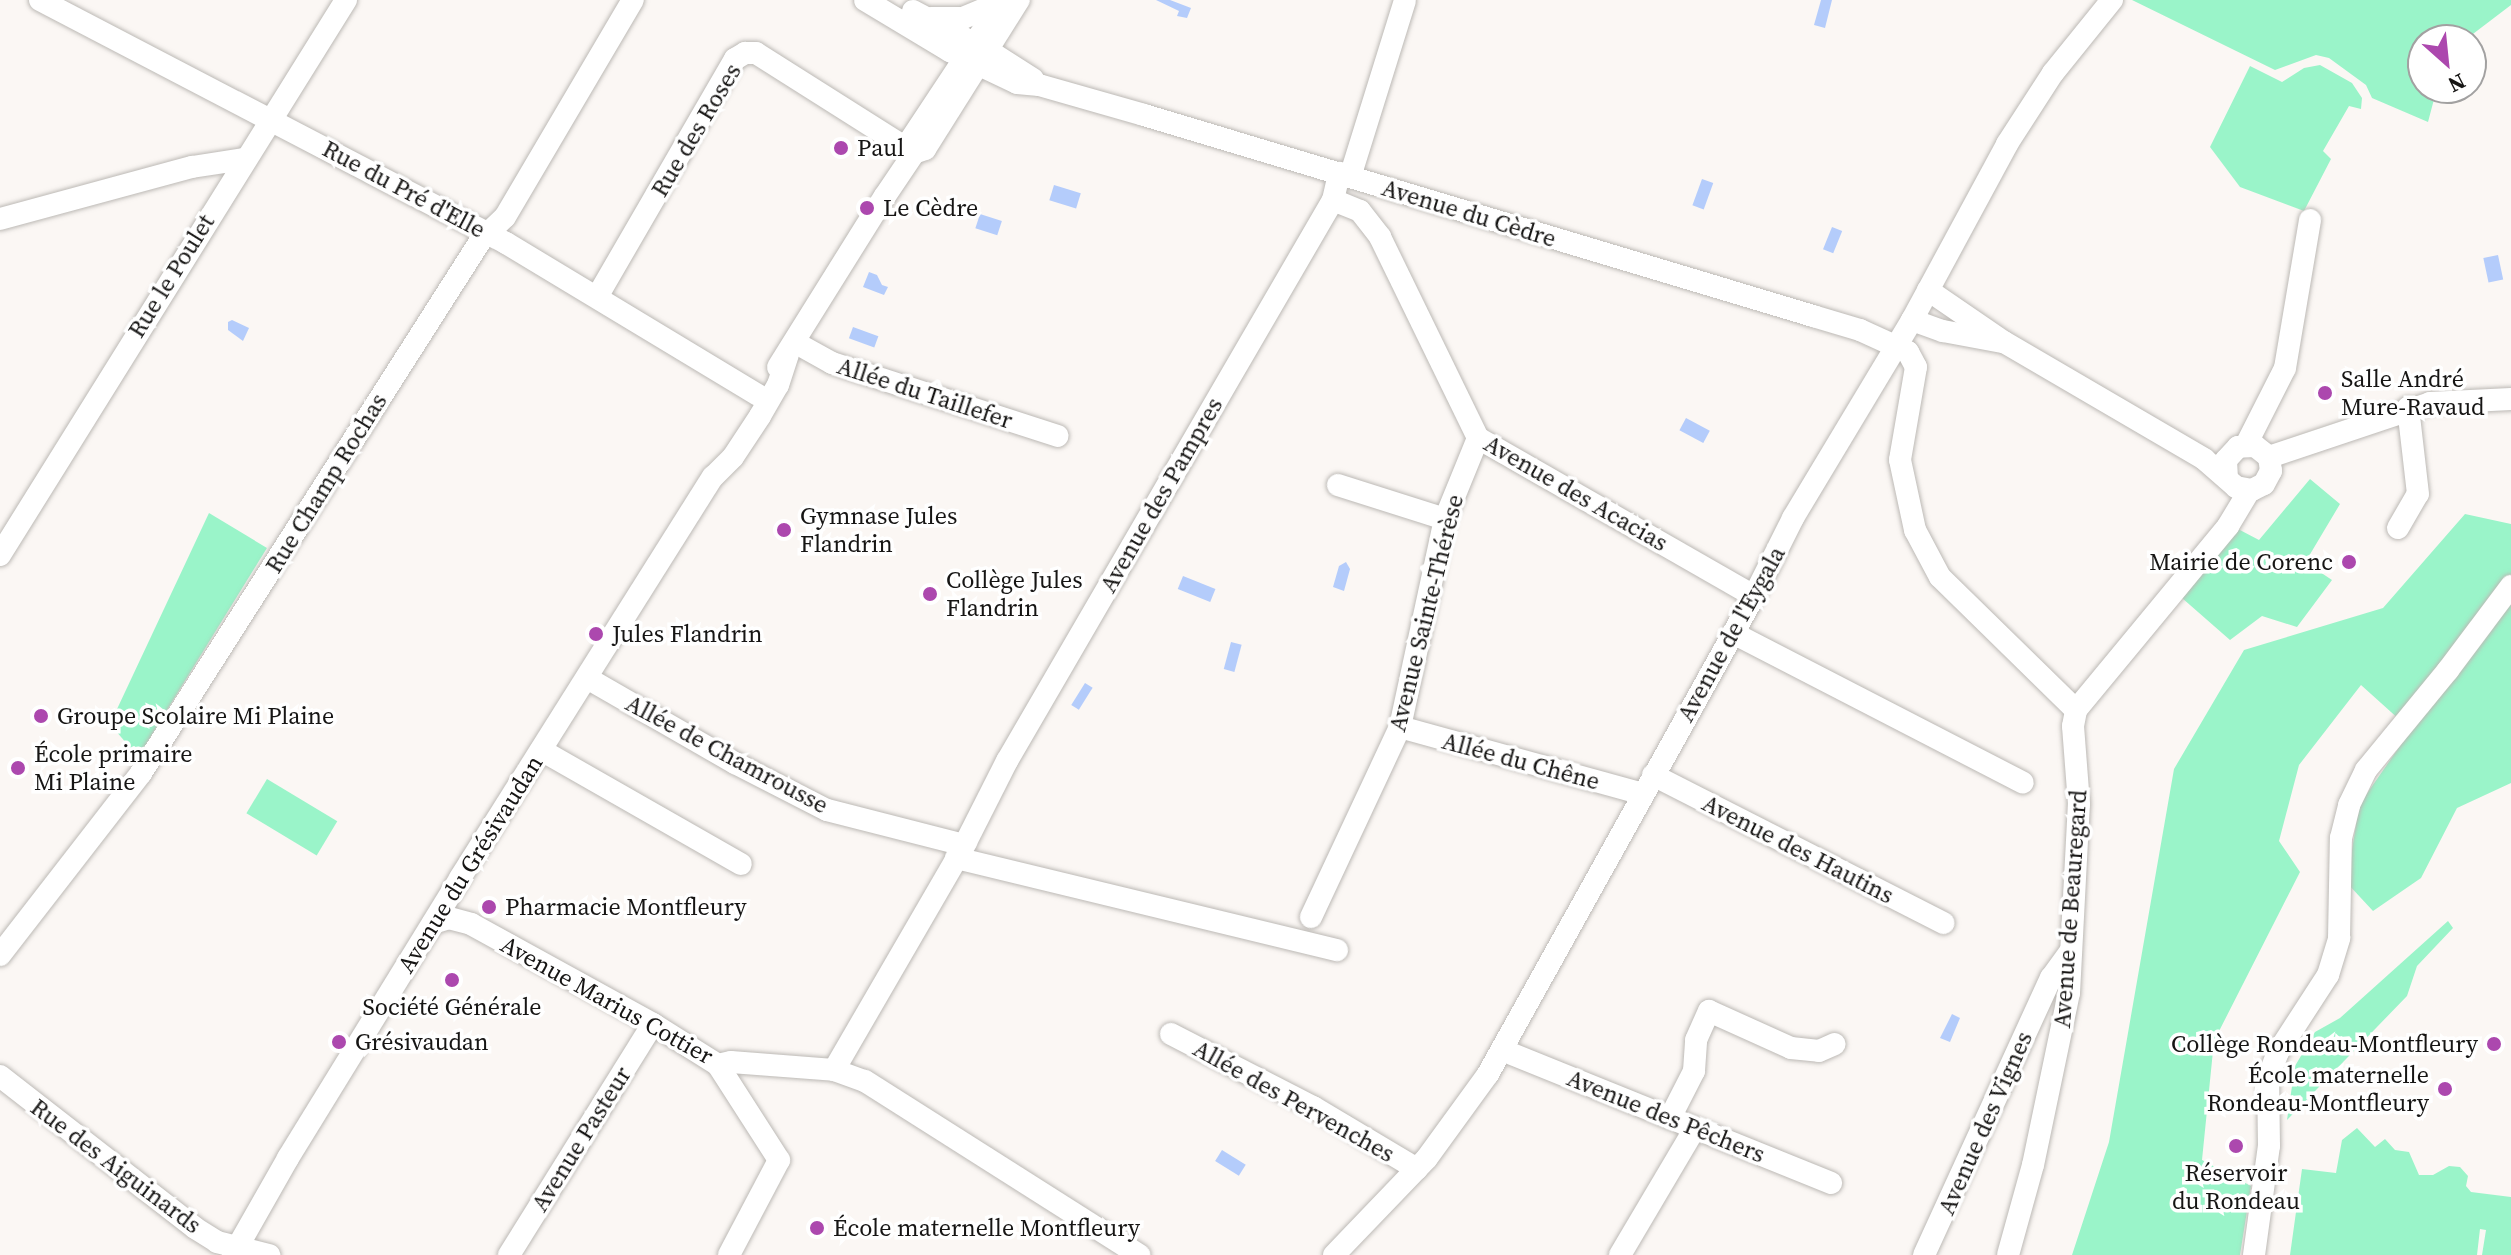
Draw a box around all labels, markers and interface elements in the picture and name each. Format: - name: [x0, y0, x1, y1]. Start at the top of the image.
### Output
- north arrow: [2407, 24, 2487, 104]
- street label: Rue des Roses: [645, 58, 747, 202]
- text: N: [2443, 67, 2471, 101]
- street label: Rue du Pré d'Elle: [318, 134, 490, 244]
- place label: Paul: [857, 134, 904, 162]
- marker: Paul: [832, 139, 850, 157]
- street label: Avenue du Cèdre: [1378, 173, 1560, 253]
- place label: Le Cèdre: [883, 194, 978, 222]
- marker: Le Cèdre: [858, 199, 876, 217]
- street label: Rue le Poulet: [122, 209, 220, 343]
- street label: Allée du Taillefer: [834, 351, 1016, 435]
- place label: Salle André Mure-Ravaud: [2341, 365, 2485, 421]
- marker: Salle André Mure-Ravaud: [2316, 384, 2334, 402]
- street label: Rue Champ Rochas: [259, 388, 393, 578]
- street label: Avenue des Pampres: [1093, 392, 1229, 598]
- street label: Avenue des Acacias: [1479, 429, 1673, 557]
- street label: Avenue Sainte-Thérèse: [1383, 492, 1469, 734]
- place label: Gymnase Jules Flandrin: [800, 502, 957, 558]
- marker: Gymnase Jules Flandrin: [775, 521, 793, 539]
- street label: Avenue de l'Eygala: [1671, 541, 1791, 727]
- place label: Mairie de Corenc: [2149, 548, 2333, 576]
- marker: Mairie de Corenc: [2340, 553, 2358, 571]
- place label: Collège Jules Flandrin: [946, 566, 1083, 622]
- marker: Collège Jules Flandrin: [921, 585, 939, 603]
- place label: Jules Flandrin: [612, 620, 763, 648]
- marker: Jules Flandrin: [587, 625, 605, 643]
- street label: Allée de Chamrousse: [621, 688, 833, 820]
- place label: Groupe Scolaire Mi Plaine: [57, 702, 334, 730]
- marker: Groupe Scolaire Mi Plaine: [32, 707, 50, 725]
- street label: Allée du Chêne: [1439, 726, 1603, 796]
- place label: École primaire Mi Plaine: [34, 740, 193, 796]
- street label: Avenue du Grésivaudan: [391, 750, 549, 978]
- marker: École primaire Mi Plaine: [9, 759, 27, 777]
- street label: Avenue des Hautins: [1698, 788, 1898, 910]
- street label: Avenue de Beauregard: [2047, 789, 2093, 1029]
- place label: Pharmacie Montfleury: [505, 893, 747, 921]
- marker: Pharmacie Montfleury: [480, 898, 498, 916]
- street label: Avenue Marius Cottier: [496, 930, 718, 1070]
- marker: Société Générale: [443, 971, 461, 989]
- place label: Société Générale: [362, 993, 542, 1021]
- street label: Avenue des Vignes: [1931, 1026, 2039, 1220]
- place label: Grésivaudan: [355, 1028, 488, 1056]
- place label: Collège Rondeau-Montfleury: [2171, 1030, 2478, 1058]
- marker: Grésivaudan: [330, 1033, 348, 1051]
- street label: Allée des Pervenches: [1188, 1034, 1400, 1168]
- marker: Collège Rondeau-Montfleury: [2485, 1035, 2503, 1053]
- street label: Avenue Pasteur: [525, 1061, 637, 1217]
- place label: École maternelle Rondeau-Montfleury: [2207, 1061, 2429, 1117]
- street label: Avenue des Pêchers: [1563, 1063, 1769, 1169]
- marker: École maternelle Rondeau-Montfleury: [2436, 1080, 2454, 1098]
- street label: Rue des Aiguinards: [25, 1093, 207, 1239]
- marker: Réservoir du Rondeau: [2227, 1137, 2245, 1155]
- place label: Réservoir du Rondeau: [2172, 1159, 2300, 1215]
- place label: École maternelle Montfleury: [833, 1214, 1140, 1242]
- marker: École maternelle Montfleury: [808, 1219, 826, 1237]

